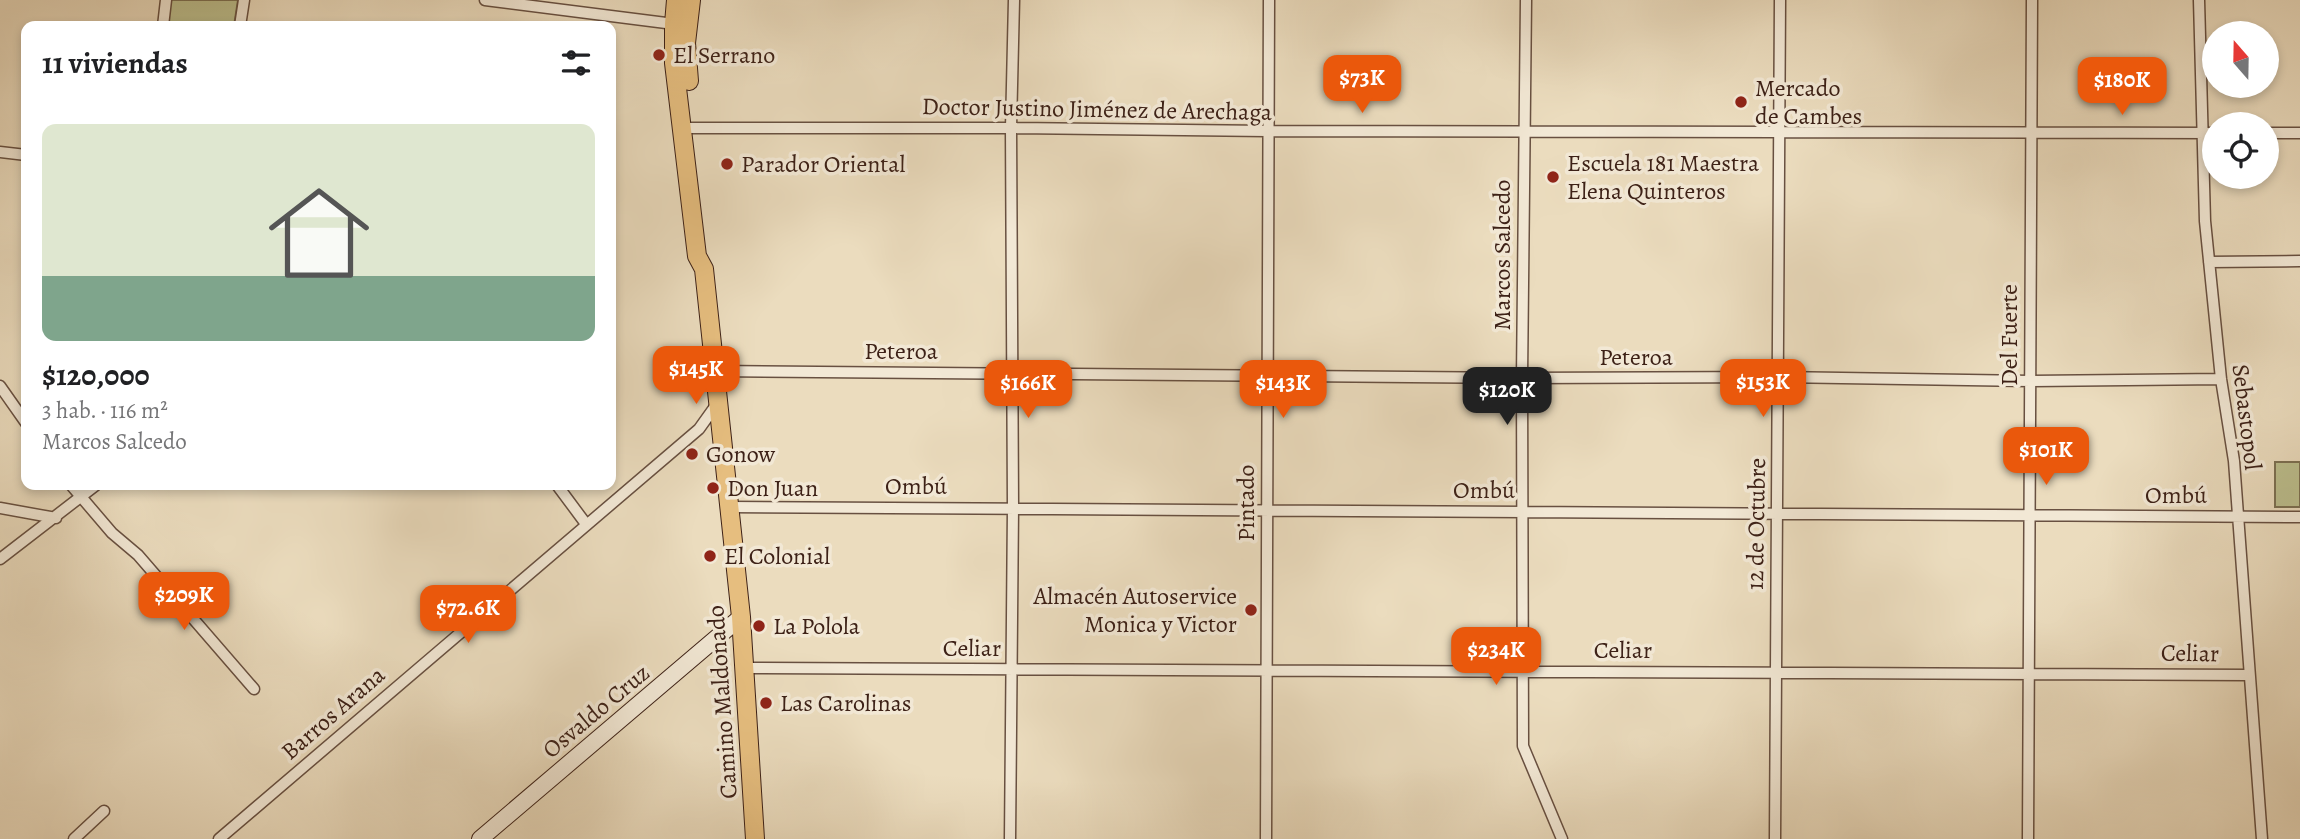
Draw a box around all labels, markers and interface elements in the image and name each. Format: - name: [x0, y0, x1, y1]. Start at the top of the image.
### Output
- north arrow: [2202, 21, 2278, 98]
- map controls: [2202, 21, 2279, 189]
- place label: El Serrano: [673, 39, 775, 71]
- text: 11 viviendas: [42, 43, 188, 83]
- icon: filters: [557, 44, 595, 82]
- marker: El Serrano: [651, 47, 667, 63]
- pin: $73K: [1321, 55, 1403, 115]
- pin: $180K: [2073, 58, 2171, 117]
- text: $73K: [1339, 62, 1385, 93]
- text: $180K: [2094, 64, 2150, 95]
- place label: Mercado de Cambes: [1755, 72, 1862, 132]
- street label: Doctor Justino Jiménez de Arechaga: [922, 90, 1273, 128]
- marker: Mercado de Cambes: [1733, 94, 1749, 110]
- button: locate: [2202, 112, 2279, 189]
- place label: Escuela 181 Maestra Elena Quinteros: [1567, 147, 1760, 207]
- place label: Parador Oriental: [741, 148, 905, 180]
- marker: Parador Oriental: [719, 156, 735, 172]
- marker: Escuela 181 Maestra Elena Quinteros: [1545, 169, 1561, 185]
- icon: home: [256, 170, 382, 296]
- street label: Marcos Salcedo: [1486, 179, 1518, 331]
- street label: Del Fuerte: [1993, 284, 2025, 386]
- street label: Peteroa: [864, 335, 939, 367]
- street label: Peteroa: [1599, 341, 1674, 373]
- pin: $145K: [647, 346, 745, 406]
- text: $145K: [669, 353, 723, 384]
- text: $120,000: [42, 355, 150, 395]
- pin: $166K: [979, 360, 1077, 420]
- pin: $143K: [1234, 360, 1332, 420]
- pin: $153K: [1714, 360, 1812, 419]
- street label: Sebastopol: [2225, 362, 2269, 472]
- text: $153K: [1736, 366, 1790, 397]
- text: $166K: [1000, 367, 1056, 398]
- text: $143K: [1256, 367, 1310, 398]
- pin: $120K: [1458, 368, 1556, 427]
- text: $120K: [1479, 374, 1535, 405]
- text: 3 hab. · 116 m²: [42, 395, 168, 426]
- text: Marcos Salcedo: [42, 426, 187, 457]
- pin: $101K: [1997, 428, 2095, 487]
- text: $101K: [2019, 434, 2073, 465]
- place label: Gonow: [706, 438, 775, 470]
- marker: Gonow: [684, 446, 700, 462]
- street label: 12 de Octubre: [1739, 458, 1773, 590]
- street label: Pintado: [1230, 465, 1262, 541]
- street label: Ombú: [885, 470, 947, 502]
- place label: Don Juan: [727, 472, 818, 504]
- street label: Ombú: [1453, 474, 1515, 506]
- street label: Ombú: [2145, 479, 2207, 511]
- marker: Don Juan: [705, 480, 721, 496]
- place label: El Colonial: [724, 540, 830, 572]
- marker: El Colonial: [702, 548, 718, 564]
- pin: $209K: [135, 572, 233, 632]
- text: $209K: [154, 579, 214, 610]
- place label: Almacén Autoservice Monica y Victor: [1033, 580, 1237, 640]
- pin: $72.6K: [411, 586, 525, 645]
- text: $72.6K: [436, 592, 500, 623]
- marker: Almacén Autoservice Monica y Victor: [1243, 602, 1259, 618]
- street label: Camino Maldonado: [699, 604, 745, 800]
- place label: La Polola: [773, 610, 861, 642]
- marker: La Polola: [751, 618, 767, 634]
- pin: $234K: [1447, 628, 1545, 687]
- street label: Celiar: [943, 632, 1001, 664]
- text: $234K: [1467, 634, 1525, 665]
- street label: Celiar: [1594, 634, 1652, 666]
- street label: Celiar: [2161, 636, 2219, 670]
- street label: Osvaldo Cruz: [536, 657, 656, 765]
- street label: Barros Arana: [274, 658, 392, 767]
- place label: Las Carolinas: [780, 687, 911, 719]
- marker: Las Carolinas: [758, 695, 774, 711]

